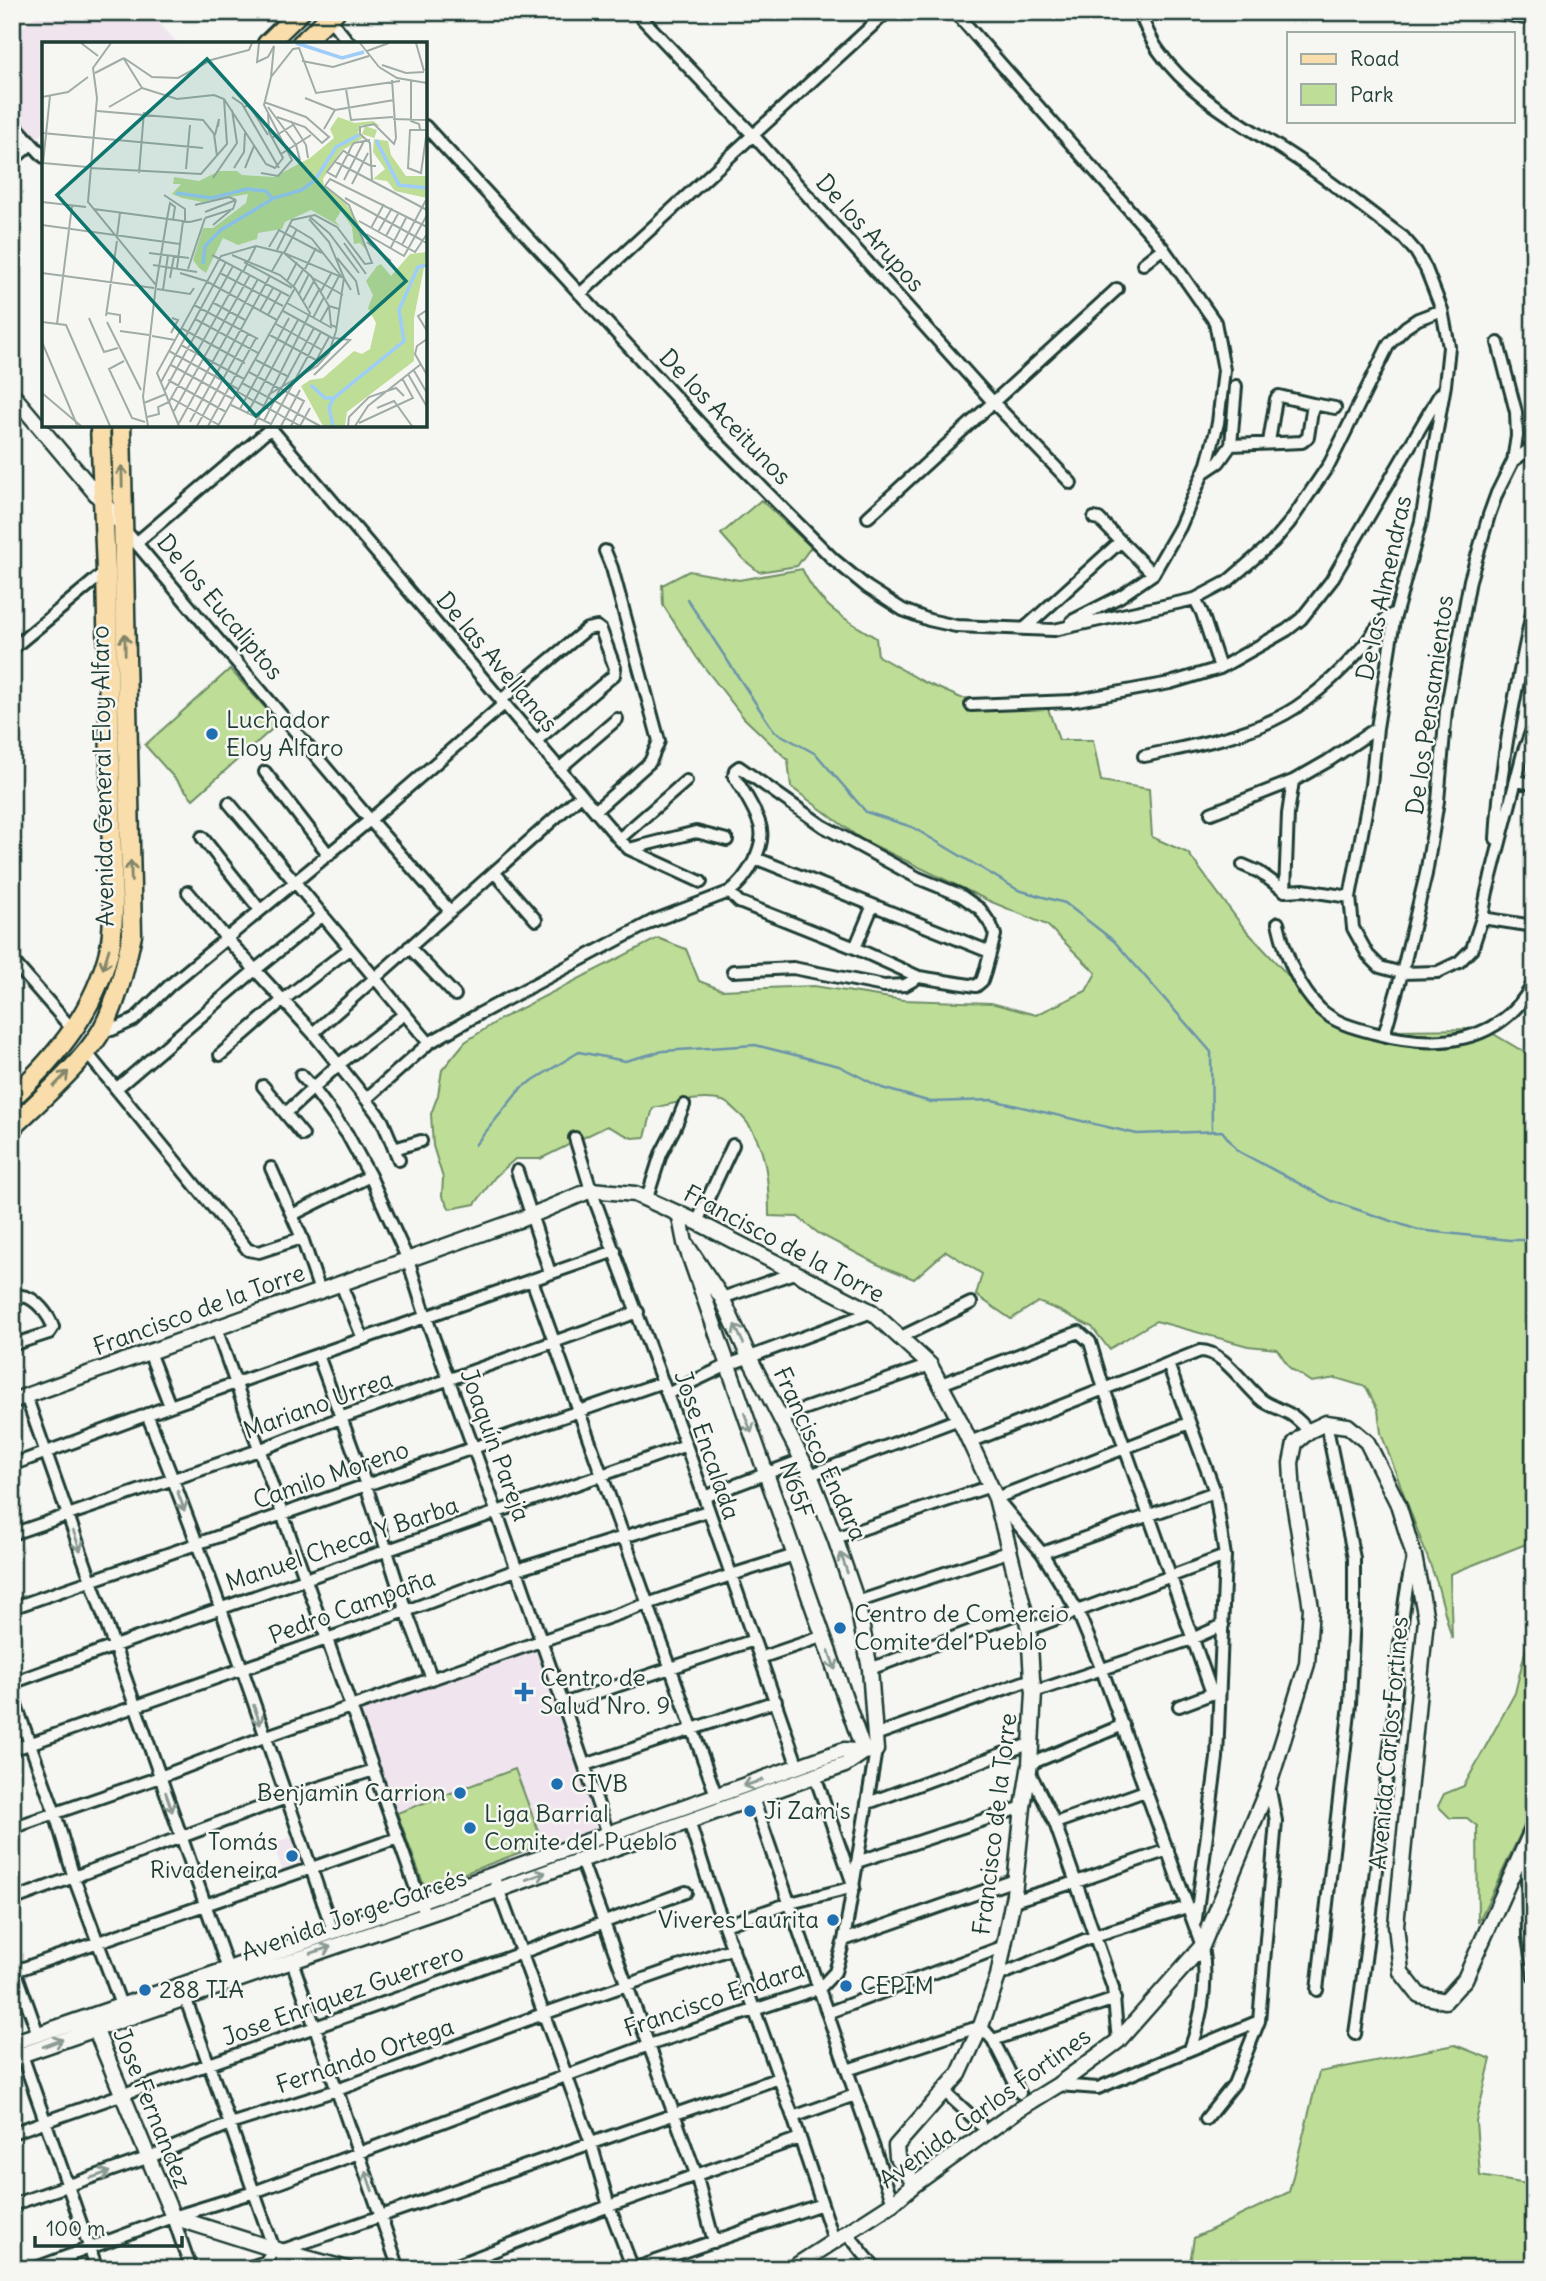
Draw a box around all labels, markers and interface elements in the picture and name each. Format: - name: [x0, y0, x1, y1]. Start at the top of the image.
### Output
- legend: [1287, 32, 1514, 122]
- inset map: [42, 42, 427, 427]
- text: Road: [1350, 45, 1399, 72]
- text: Park: [1350, 81, 1393, 108]
- street label: De los Arupos: [810, 167, 932, 298]
- street label: De los Aceitunos: [653, 342, 798, 490]
- one-way arrow: [115, 465, 128, 488]
- street label: De las Almendras: [1349, 493, 1417, 683]
- street label: De los Eucaliptos: [151, 527, 291, 685]
- street label: De las Avellanas: [430, 585, 565, 738]
- street label: De los Pensamientos: [1399, 593, 1459, 817]
- street label: Avenida General Eloy Alfaro: [84, 625, 120, 927]
- one-way arrow: [118, 633, 131, 656]
- place label: Luchador Eloy Alfaro: [226, 704, 343, 762]
- marker: Luchador Eloy Alfaro: [204, 726, 220, 742]
- one-way arrow: [125, 860, 138, 883]
- one-way arrow: [99, 948, 112, 970]
- one-way arrow: [52, 1070, 69, 1087]
- street label: Francisco de la Torre: [679, 1177, 890, 1309]
- street label: Francisco de la Torre: [89, 1257, 309, 1361]
- one-way arrow: [732, 1324, 745, 1346]
- street label: Francisco Endara: [768, 1362, 874, 1545]
- street label: Mariano Urrea: [239, 1363, 396, 1445]
- street label: Joaquín Pareja: [454, 1364, 537, 1525]
- street label: Jose Encalada: [668, 1366, 747, 1523]
- one-way arrow: [743, 1411, 756, 1433]
- street label: Camilo Moreno: [249, 1433, 412, 1515]
- street label: N65F: [773, 1457, 821, 1522]
- one-way arrow: [176, 1489, 188, 1511]
- street label: Manuel Checa Y Barba: [221, 1489, 462, 1597]
- one-way arrow: [72, 1529, 84, 1551]
- one-way arrow: [837, 1553, 849, 1575]
- street label: Pedro Campaña: [264, 1562, 439, 1650]
- place label: Centro de Comercio Comite del Pueblo: [854, 1598, 1069, 1656]
- street label: Avenida Carlos Fortines: [1362, 1615, 1414, 1871]
- marker: Centro de Comercio Comite del Pueblo: [832, 1620, 848, 1636]
- one-way arrow: [827, 1649, 839, 1671]
- place label: Centro de Salud Nro. 9: [540, 1662, 670, 1720]
- marker: Centro de Salud Nro. 9: [514, 1682, 534, 1702]
- one-way arrow: [252, 1704, 264, 1726]
- street label: Francisco de la Torre: [966, 1711, 1022, 1936]
- place label: CIVB: [571, 1768, 628, 1798]
- marker: CIVB: [549, 1776, 565, 1792]
- place label: Benjamin Carrion: [257, 1777, 446, 1807]
- one-way arrow: [742, 1777, 764, 1790]
- marker: Benjamin Carrion: [452, 1785, 468, 1801]
- one-way arrow: [164, 1790, 176, 1812]
- place label: Ji Zam's: [764, 1795, 851, 1825]
- place label: Liga Barrial Comite del Pueblo: [484, 1798, 677, 1856]
- marker: Ji Zam's: [742, 1803, 758, 1819]
- marker: Liga Barrial Comite del Pueblo: [462, 1820, 478, 1836]
- place label: Tomás Rivadeneira: [150, 1826, 278, 1884]
- marker: Tomás Rivadeneira: [284, 1848, 300, 1864]
- street label: Avenida Jorge Garcés: [237, 1861, 470, 1967]
- one-way arrow: [525, 1869, 547, 1881]
- place label: Viveres Laurita: [658, 1904, 819, 1934]
- marker: Viveres Laurita: [825, 1912, 841, 1928]
- street label: Jose Enriquez Guerrero: [218, 1936, 467, 2052]
- one-way arrow: [310, 1943, 332, 1956]
- street label: Francisco Endara: [620, 1953, 808, 2043]
- place label: CEPIM: [860, 1970, 934, 2000]
- place label: 288 TIA: [159, 1974, 244, 2004]
- marker: CEPIM: [838, 1978, 854, 1994]
- marker: 288 TIA: [137, 1982, 153, 1998]
- street label: Fernando Ortega: [272, 2011, 458, 2100]
- street label: Avenida Carlos Fortines: [873, 2020, 1096, 2194]
- street label: Jose Fernandez: [107, 2023, 199, 2192]
- one-way arrow: [42, 2036, 64, 2049]
- one-way arrow: [89, 2168, 111, 2180]
- one-way arrow: [362, 2171, 374, 2193]
- scale bar: [35, 2204, 182, 2248]
- text: 100 m: [46, 2215, 105, 2242]

